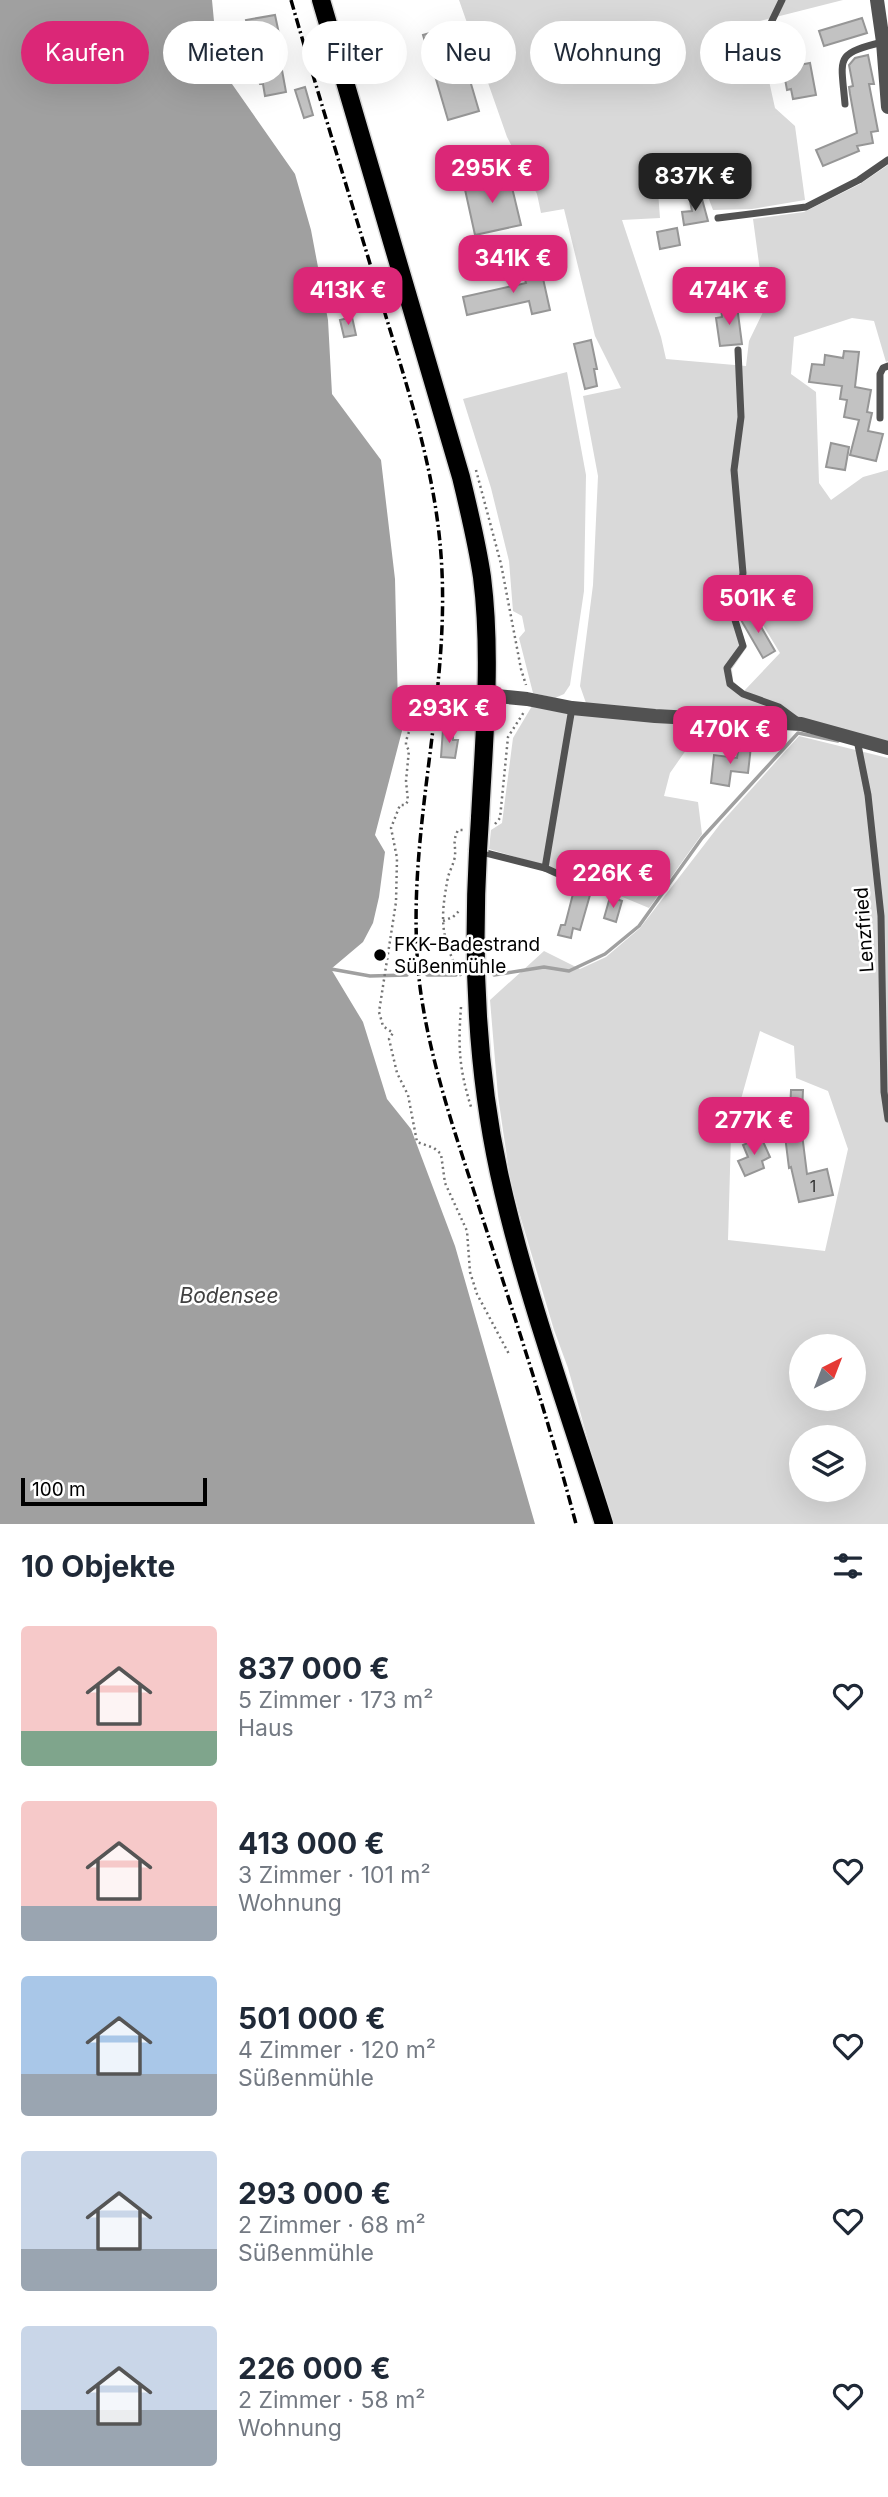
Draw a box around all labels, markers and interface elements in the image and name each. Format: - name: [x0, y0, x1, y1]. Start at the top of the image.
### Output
- chip: Kaufen: [21, 21, 149, 84]
- chip: Mieten: [163, 21, 288, 84]
- chip: Filter: [302, 21, 407, 84]
- chip: Neu: [421, 21, 516, 84]
- chip: Wohnung: [530, 21, 686, 84]
- chip: Haus: [700, 21, 806, 84]
- pin: 295K €: [435, 146, 549, 205]
- text: 295K €: [451, 154, 533, 182]
- pin: 837K €: [638, 154, 752, 213]
- text: 837K €: [655, 162, 735, 190]
- pin: 341K €: [456, 236, 570, 295]
- text: 341K €: [474, 244, 552, 272]
- pin: 413K €: [291, 268, 405, 327]
- pin: 474K €: [672, 268, 786, 327]
- text: 413K €: [309, 276, 387, 304]
- text: 474K €: [689, 276, 769, 304]
- pin: 501K €: [701, 576, 815, 635]
- text: 501K €: [719, 584, 797, 612]
- pin: 293K €: [392, 686, 506, 745]
- text: 293K €: [408, 694, 490, 722]
- pin: 470K €: [673, 706, 787, 766]
- text: 470K €: [689, 715, 771, 743]
- pin: 226K €: [556, 850, 670, 910]
- text: 226K €: [572, 859, 654, 887]
- street label: Lenzfried: [850, 887, 878, 973]
- place label: FKK-Badestrand Süßenmühle: [394, 933, 540, 978]
- marker: FKK-Badestrand Süßenmühle: [372, 947, 388, 963]
- pin: 277K €: [697, 1098, 811, 1157]
- text: 277K €: [714, 1106, 794, 1134]
- house number: 1: [810, 1176, 816, 1196]
- water label: Bodensee: [180, 1283, 278, 1308]
- north arrow: [789, 1334, 866, 1410]
- map controls: [789, 1334, 866, 1502]
- button: layers: [789, 1425, 866, 1502]
- scale bar: [21, 1475, 206, 1507]
- text: 100 m: [32, 1478, 86, 1501]
- icon: filters: [829, 1547, 867, 1585]
- text: 10 Objekte: [21, 1548, 175, 1584]
- text: 837 000 €: [238, 1650, 390, 1686]
- icon: home: [77, 1654, 161, 1738]
- icon: heart: [829, 1677, 867, 1715]
- text: 5 Zimmer · 173 m²: [238, 1686, 433, 1714]
- text: Haus: [238, 1714, 294, 1742]
- text: 413 000 €: [238, 1825, 385, 1861]
- icon: home: [77, 1829, 161, 1913]
- icon: heart: [829, 1852, 867, 1890]
- text: 3 Zimmer · 101 m²: [238, 1861, 431, 1889]
- text: Wohnung: [238, 1889, 342, 1917]
- text: 501 000 €: [238, 2000, 386, 2036]
- icon: home: [77, 2004, 161, 2088]
- icon: heart: [829, 2027, 867, 2065]
- text: 4 Zimmer · 120 m²: [238, 2036, 436, 2064]
- text: Süßenmühle: [238, 2064, 374, 2092]
- text: 293 000 €: [238, 2175, 391, 2211]
- icon: home: [77, 2179, 161, 2263]
- icon: heart: [829, 2202, 867, 2240]
- text: 2 Zimmer · 68 m²: [238, 2211, 426, 2239]
- text: Süßenmühle: [238, 2239, 374, 2267]
- text: 226 000 €: [238, 2350, 391, 2386]
- icon: home: [77, 2354, 161, 2438]
- icon: heart: [829, 2377, 867, 2415]
- text: 2 Zimmer · 58 m²: [238, 2386, 425, 2414]
- text: Wohnung: [238, 2414, 342, 2442]

